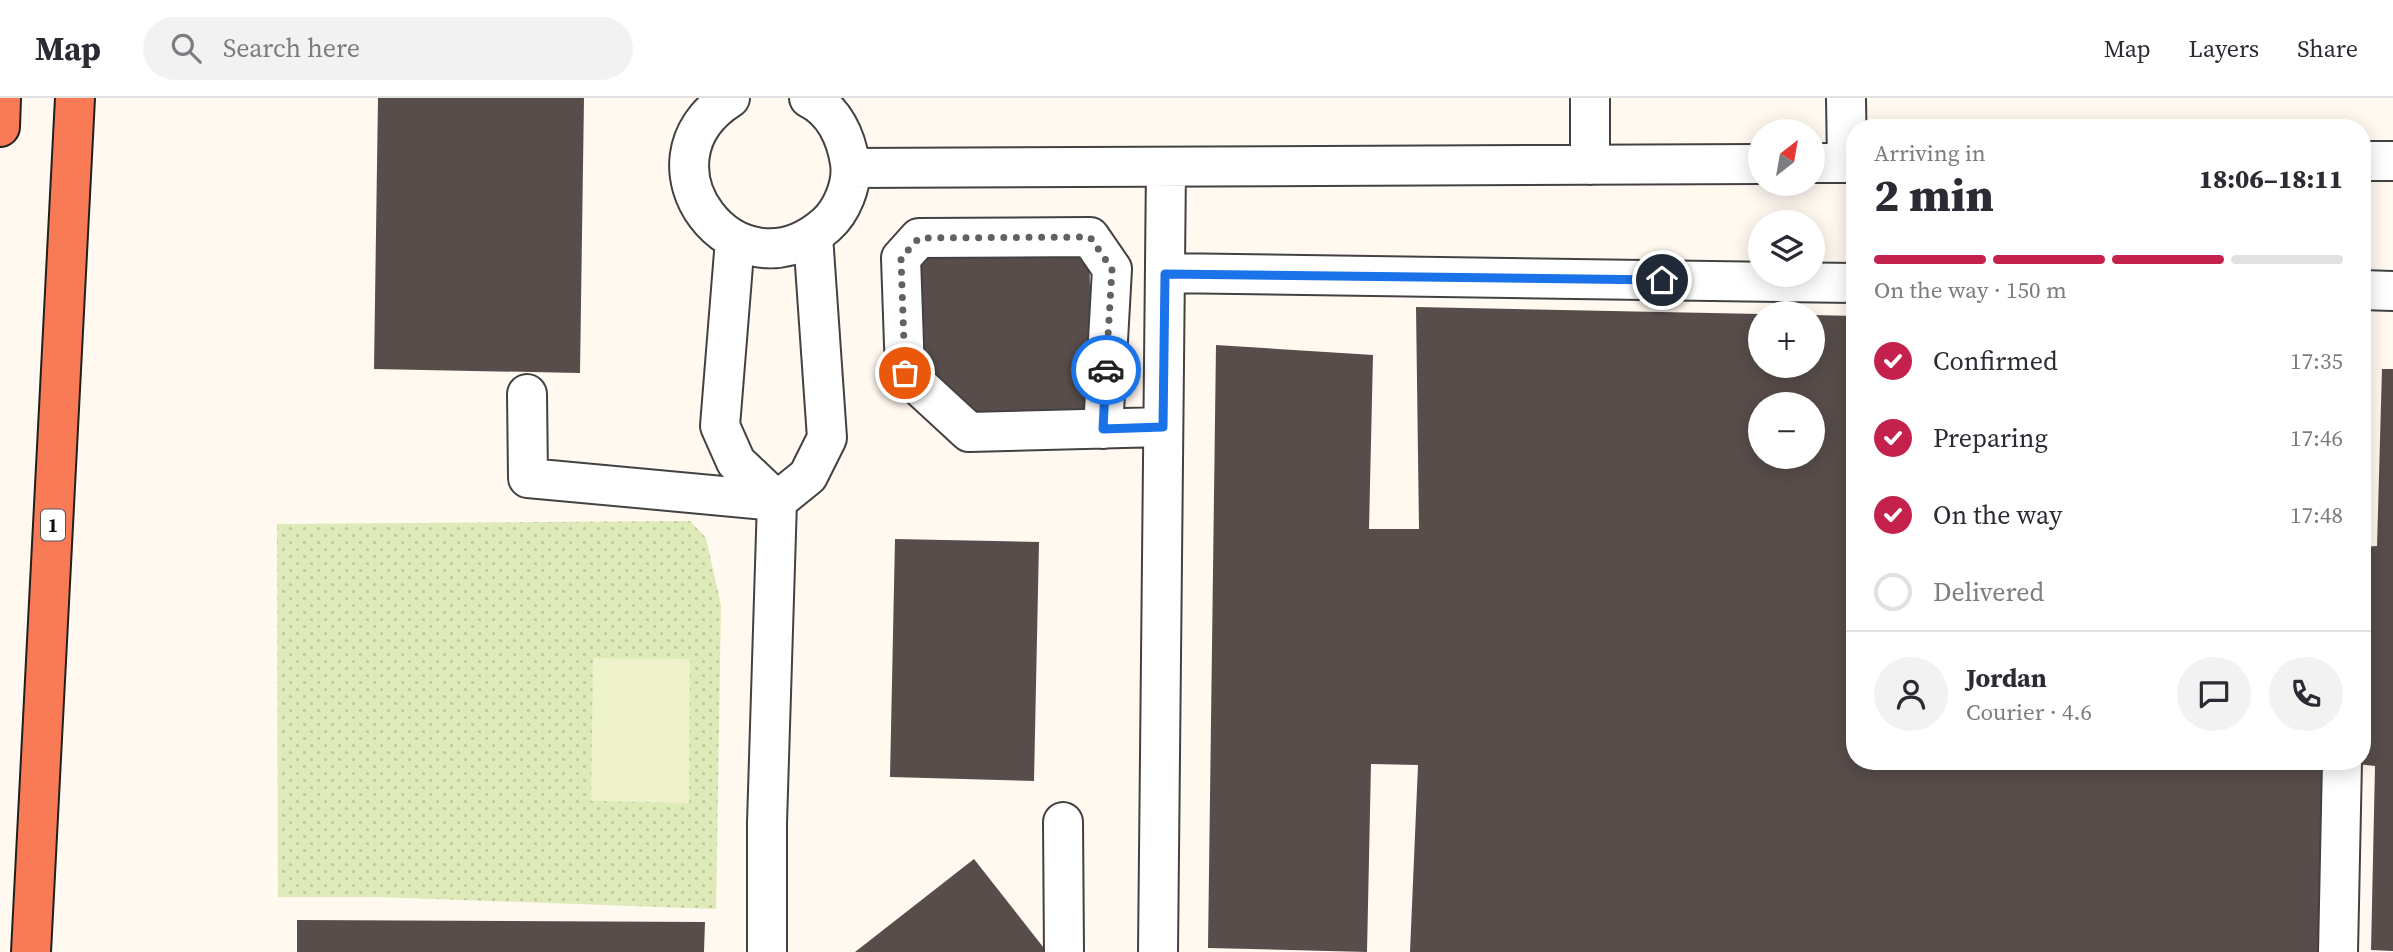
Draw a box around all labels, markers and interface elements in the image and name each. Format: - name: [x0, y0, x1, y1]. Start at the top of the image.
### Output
- search box: [143, 17, 633, 80]
- text: Map: [35, 26, 101, 71]
- icon: search: [167, 29, 205, 67]
- text: Search here: [223, 30, 360, 66]
- text: Map: [2104, 32, 2151, 65]
- text: Layers: [2189, 32, 2259, 65]
- text: Share: [2297, 32, 2358, 65]
- north arrow: [1748, 119, 1825, 196]
- map controls: [1748, 119, 1825, 469]
- text: Arriving in: [1874, 137, 1986, 169]
- text: 18:06–18:11: [2199, 161, 2343, 197]
- text: 2 min: [1874, 163, 1994, 226]
- button: layers: [1748, 210, 1825, 287]
- pin: [1632, 250, 1692, 310]
- icon: home: [1643, 261, 1681, 299]
- text: On the way · 150 m: [1874, 274, 2067, 306]
- button: +: [1748, 301, 1825, 378]
- courier: [1071, 335, 1141, 405]
- icon: check: [1874, 342, 1912, 380]
- pin: [875, 343, 935, 403]
- text: Confirmed: [1933, 343, 2058, 379]
- text: 17:35: [2290, 345, 2343, 377]
- icon: car: [1087, 351, 1125, 389]
- icon: bag: [886, 354, 924, 392]
- button: −: [1748, 392, 1825, 469]
- icon: check: [1874, 419, 1912, 457]
- text: Preparing: [1933, 420, 2048, 456]
- text: 17:46: [2290, 422, 2343, 454]
- icon: check: [1874, 496, 1912, 534]
- text: On the way: [1933, 497, 2062, 533]
- text: 17:48: [2290, 499, 2343, 531]
- road number: 1: [41, 510, 65, 540]
- text: Delivered: [1933, 574, 2044, 610]
- button: person: [1874, 657, 1948, 731]
- button: chat: [2177, 657, 2251, 731]
- button: phone: [2269, 657, 2343, 731]
- text: Jordan: [1966, 660, 2047, 696]
- text: Courier · 4.6: [1966, 696, 2092, 728]

